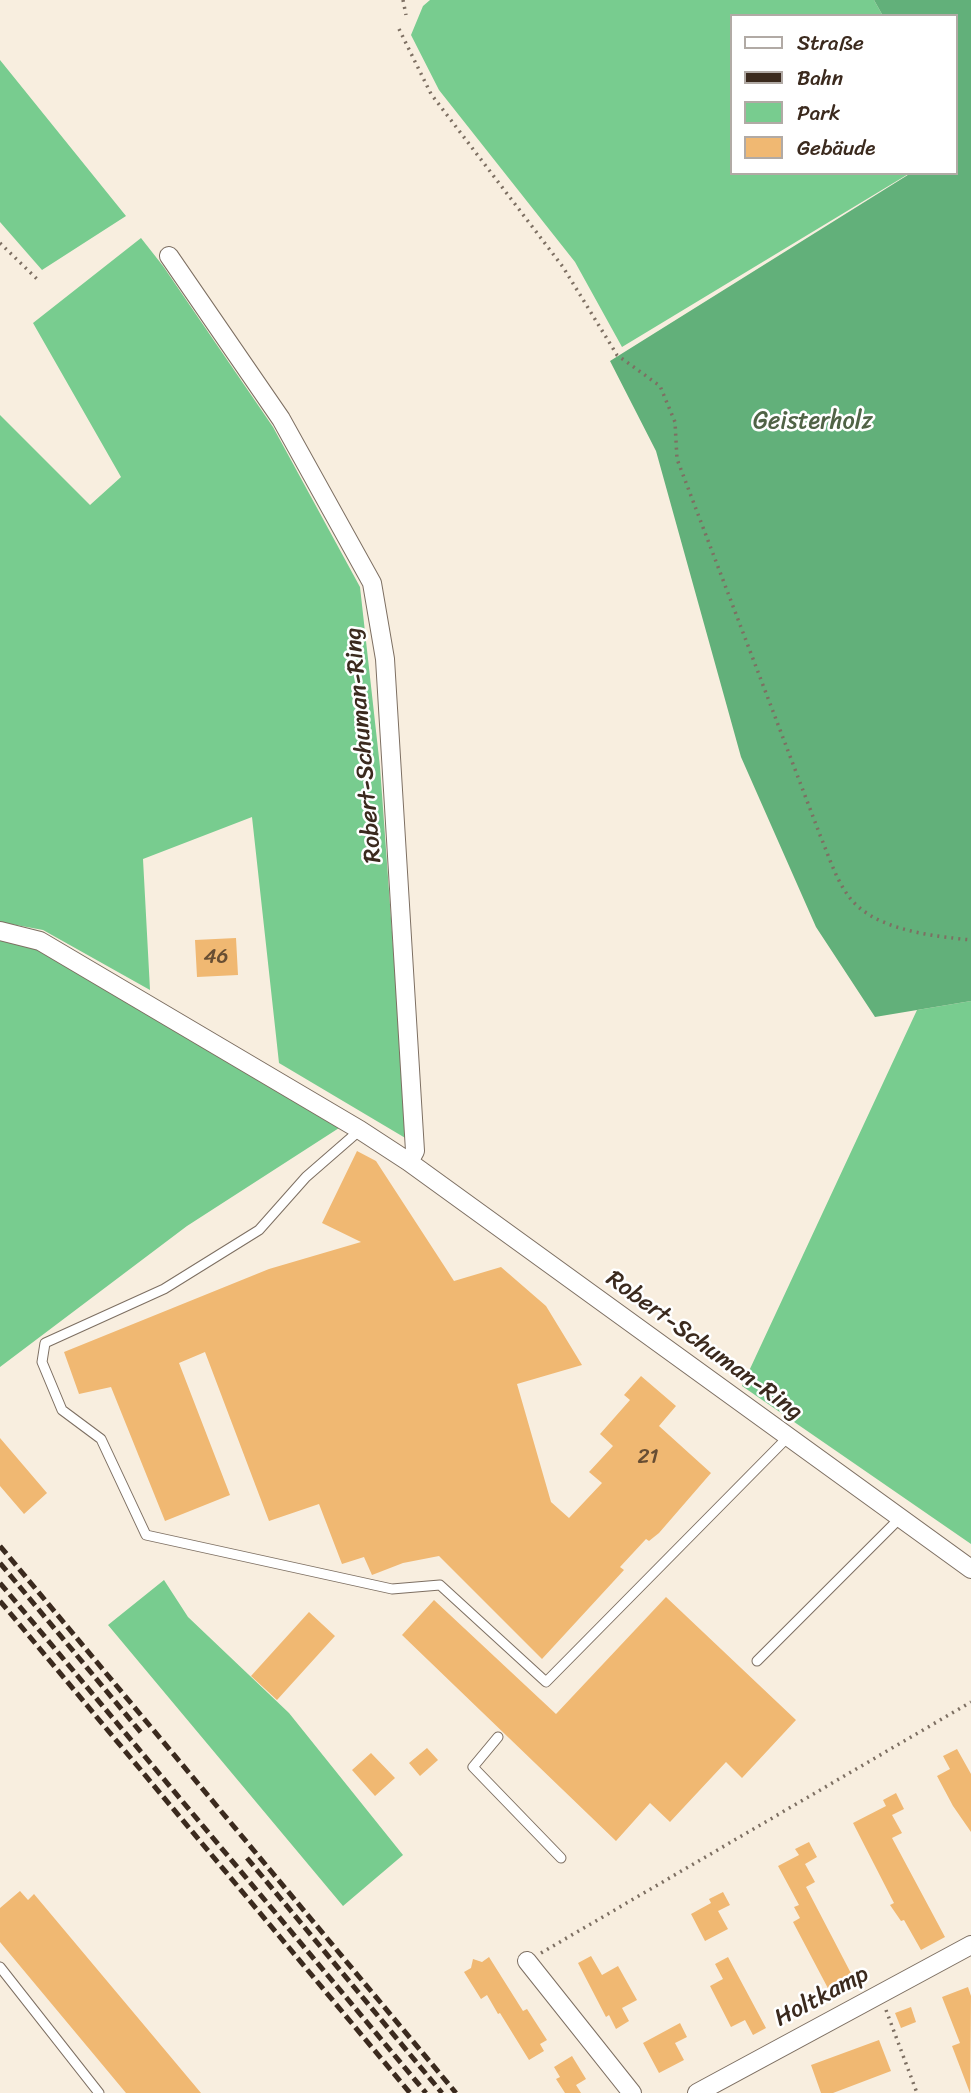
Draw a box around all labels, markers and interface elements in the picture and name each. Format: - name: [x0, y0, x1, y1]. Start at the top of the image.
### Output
- legend: [730, 14, 957, 175]
- text: Straße: [797, 24, 864, 62]
- text: Bahn: [797, 59, 843, 97]
- text: Park: [797, 94, 840, 132]
- text: Gebäude: [797, 129, 875, 167]
- park label: Geisterholz: [753, 408, 873, 436]
- street label: Robert-Schuman-Ring: [339, 626, 389, 864]
- house number: 46: [203, 945, 229, 971]
- street label: Robert-Schuman-Ring: [600, 1265, 808, 1427]
- house number: 21: [637, 1445, 659, 1471]
- street label: Holtkamp: [770, 1960, 874, 2034]

